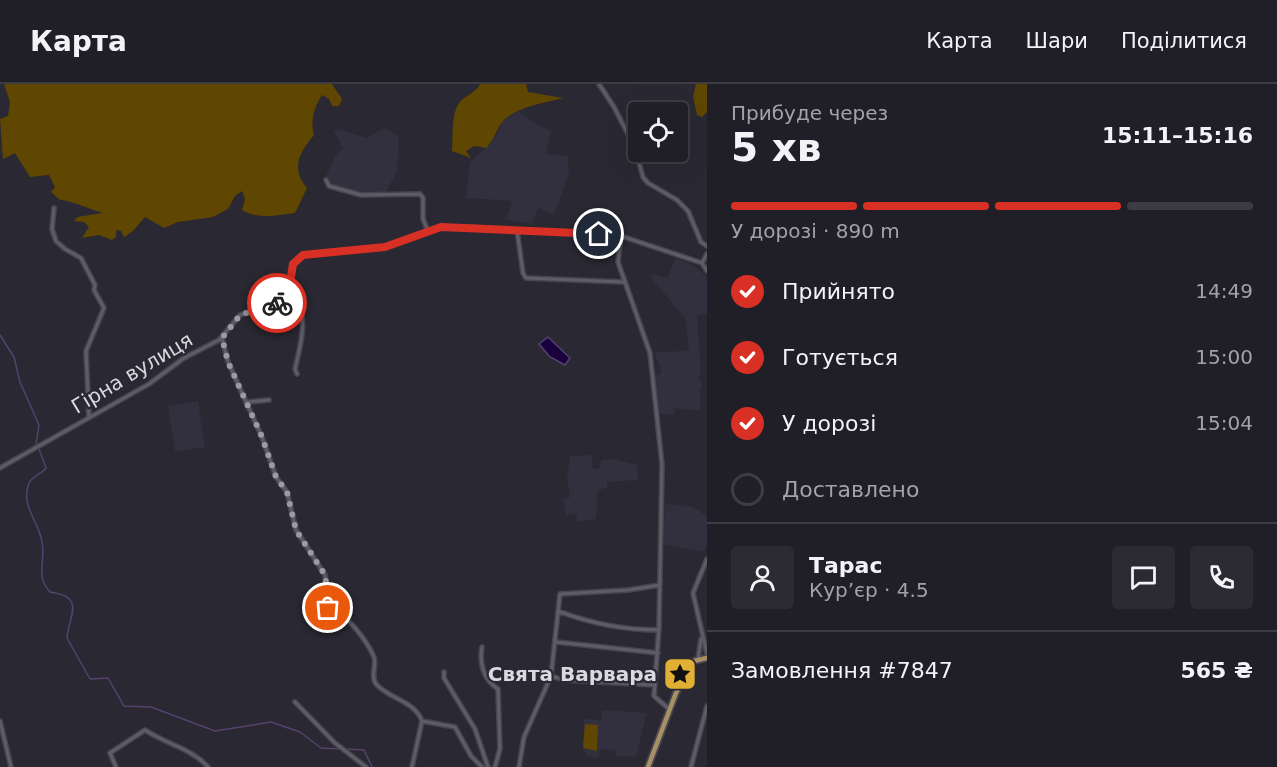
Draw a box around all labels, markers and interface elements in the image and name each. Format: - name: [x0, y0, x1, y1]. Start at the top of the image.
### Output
- text: Карта: [30, 25, 127, 58]
- text: Карта: [926, 29, 993, 53]
- text: Шари: [1026, 29, 1088, 53]
- text: Поділитися: [1121, 29, 1247, 53]
- text: Прибуде через: [731, 101, 888, 125]
- map controls: [628, 102, 688, 162]
- button: locate: [628, 102, 688, 162]
- text: 15:11–15:16: [1102, 123, 1253, 148]
- text: 5 хв: [731, 125, 822, 170]
- pin: [573, 208, 624, 259]
- icon: home: [582, 217, 615, 250]
- text: У дорозі · 890 m: [731, 219, 900, 243]
- courier: [247, 273, 307, 333]
- icon: check: [731, 275, 764, 308]
- text: Прийнято: [782, 279, 895, 304]
- text: 14:49: [1195, 279, 1253, 303]
- icon: bike: [261, 287, 294, 320]
- street label: Гірна вулиця: [67, 327, 197, 419]
- icon: check: [731, 341, 764, 374]
- text: Готується: [782, 345, 898, 370]
- text: 15:00: [1195, 345, 1253, 369]
- icon: check: [731, 407, 764, 440]
- text: У дорозі: [782, 411, 876, 436]
- text: 15:04: [1195, 411, 1253, 435]
- text: Доставлено: [782, 477, 919, 502]
- button: person: [731, 546, 794, 609]
- button: chat: [1112, 546, 1175, 609]
- button: phone: [1190, 546, 1253, 609]
- text: Тарас: [809, 553, 883, 578]
- text: Кур’єр · 4.5: [809, 578, 929, 602]
- pin: [302, 582, 353, 633]
- icon: bag: [311, 591, 344, 624]
- place icon: Свята Варвара: [662, 656, 698, 692]
- text: Замовлення #7847: [731, 658, 953, 683]
- text: 565 ₴: [1181, 658, 1253, 683]
- place label: Свята Варвара: [488, 662, 657, 686]

